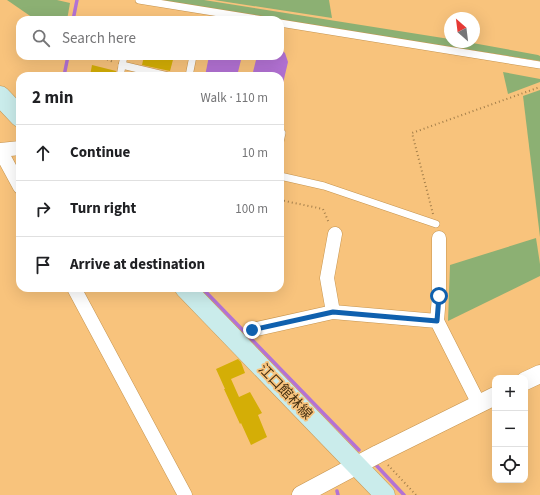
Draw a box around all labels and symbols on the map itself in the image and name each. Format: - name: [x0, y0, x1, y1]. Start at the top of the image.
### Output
- north arrow: [444, 12, 480, 48]
- route start: [430, 287, 448, 305]
- route end: [243, 321, 261, 339]
- street label: 江口館林線: [253, 360, 317, 424]

